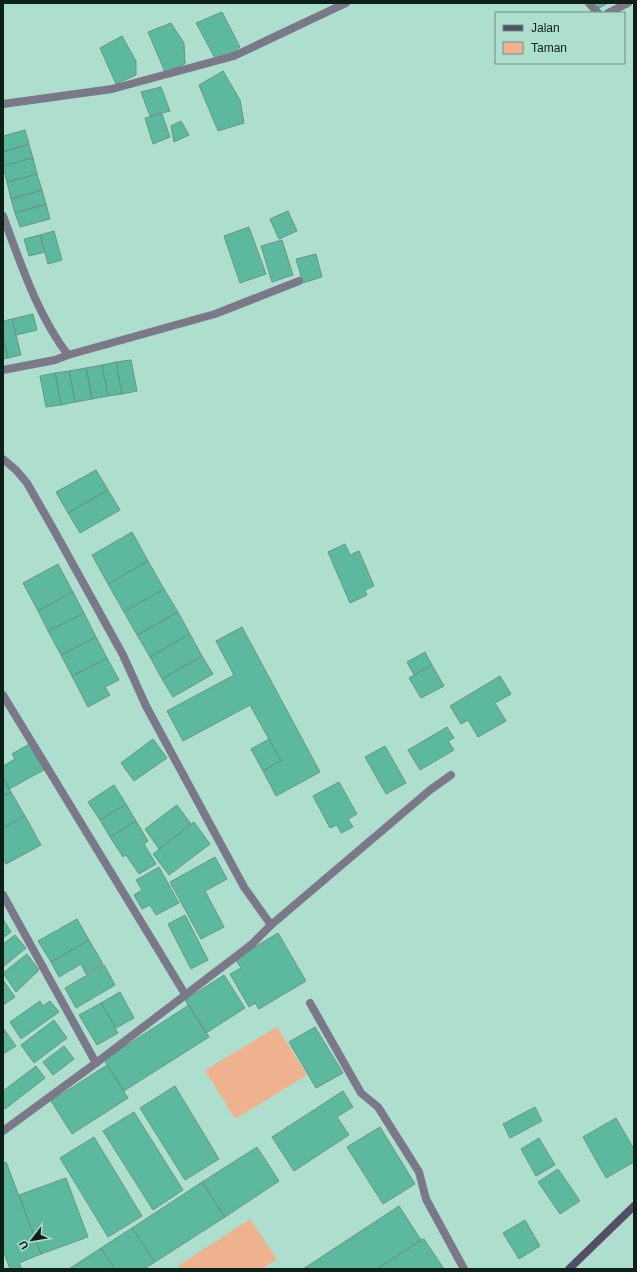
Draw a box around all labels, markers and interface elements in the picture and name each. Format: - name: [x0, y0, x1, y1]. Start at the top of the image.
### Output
- legend: [495, 12, 625, 64]
- text: Jalan: [531, 21, 560, 35]
- text: Taman: [531, 41, 567, 55]
- north arrow: [12, 1220, 52, 1260]
- text: U: [16, 1239, 31, 1252]

